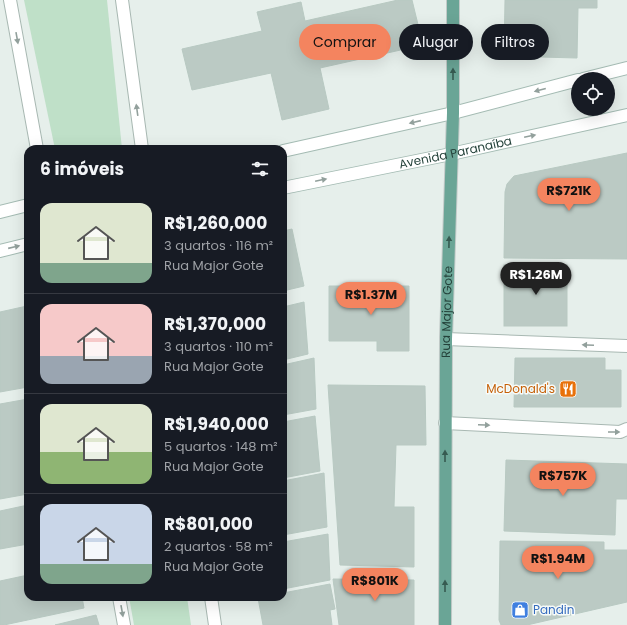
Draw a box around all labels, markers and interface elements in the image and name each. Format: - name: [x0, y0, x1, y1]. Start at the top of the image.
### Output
- chip: Comprar: [299, 24, 391, 60]
- chip: Alugar: [399, 24, 473, 60]
- chip: Filtros: [481, 24, 549, 60]
- one-way arrow: [14, 32, 20, 45]
- one-way arrow: [450, 67, 456, 80]
- map controls: [571, 72, 615, 116]
- button: locate: [571, 72, 615, 116]
- one-way arrow: [534, 88, 547, 94]
- one-way arrow: [134, 104, 140, 116]
- one-way arrow: [408, 119, 421, 125]
- street label: Avenida Paranaíba: [397, 132, 513, 172]
- one-way arrow: [524, 133, 536, 139]
- text: 6 imóveis: [40, 157, 124, 181]
- icon: filters: [249, 158, 271, 180]
- one-way arrow: [315, 177, 327, 183]
- pin: R$721K: [536, 178, 602, 212]
- text: R$721K: [546, 181, 592, 200]
- text: R$1,260,000: [164, 211, 267, 235]
- icon: home: [72, 219, 120, 267]
- text: 3 quartos · 116 m²: [164, 236, 273, 255]
- one-way arrow: [445, 236, 452, 248]
- one-way arrow: [8, 244, 20, 250]
- text: Rua Major Gote: [164, 256, 264, 275]
- pin: R$1.26M: [499, 262, 573, 296]
- text: R$1.26M: [509, 265, 563, 284]
- street label: Rua Major Gote: [437, 266, 456, 358]
- pin: R$1.37M: [334, 282, 408, 316]
- text: R$1.37M: [345, 285, 397, 304]
- text: R$1,370,000: [164, 312, 266, 336]
- icon: home: [72, 320, 120, 368]
- text: 3 quartos · 110 m²: [164, 337, 273, 356]
- one-way arrow: [581, 342, 594, 348]
- text: Rua Major Gote: [164, 357, 264, 376]
- restaurant icon: McDonald's: [558, 379, 578, 399]
- place label: McDonald's: [486, 380, 555, 397]
- text: R$1,940,000: [164, 412, 269, 436]
- icon: home: [72, 420, 120, 468]
- one-way arrow: [478, 422, 490, 429]
- one-way arrow: [608, 429, 621, 435]
- text: 5 quartos · 148 m²: [164, 437, 278, 456]
- one-way arrow: [442, 449, 448, 462]
- text: Rua Major Gote: [164, 457, 264, 476]
- pin: R$757K: [530, 463, 596, 497]
- text: R$757K: [539, 466, 587, 485]
- text: R$801,000: [164, 512, 253, 536]
- icon: home: [72, 520, 120, 568]
- text: 2 quartos · 58 m²: [164, 537, 273, 556]
- pin: R$1.94M: [521, 546, 595, 580]
- text: R$1.94M: [531, 549, 585, 568]
- text: Rua Major Gote: [164, 557, 264, 576]
- pin: R$801K: [342, 568, 408, 602]
- text: R$801K: [351, 571, 399, 590]
- one-way arrow: [442, 579, 448, 592]
- shop icon: Pandin: [510, 600, 530, 620]
- place label: Pandin: [533, 601, 574, 618]
- one-way arrow: [119, 605, 125, 617]

